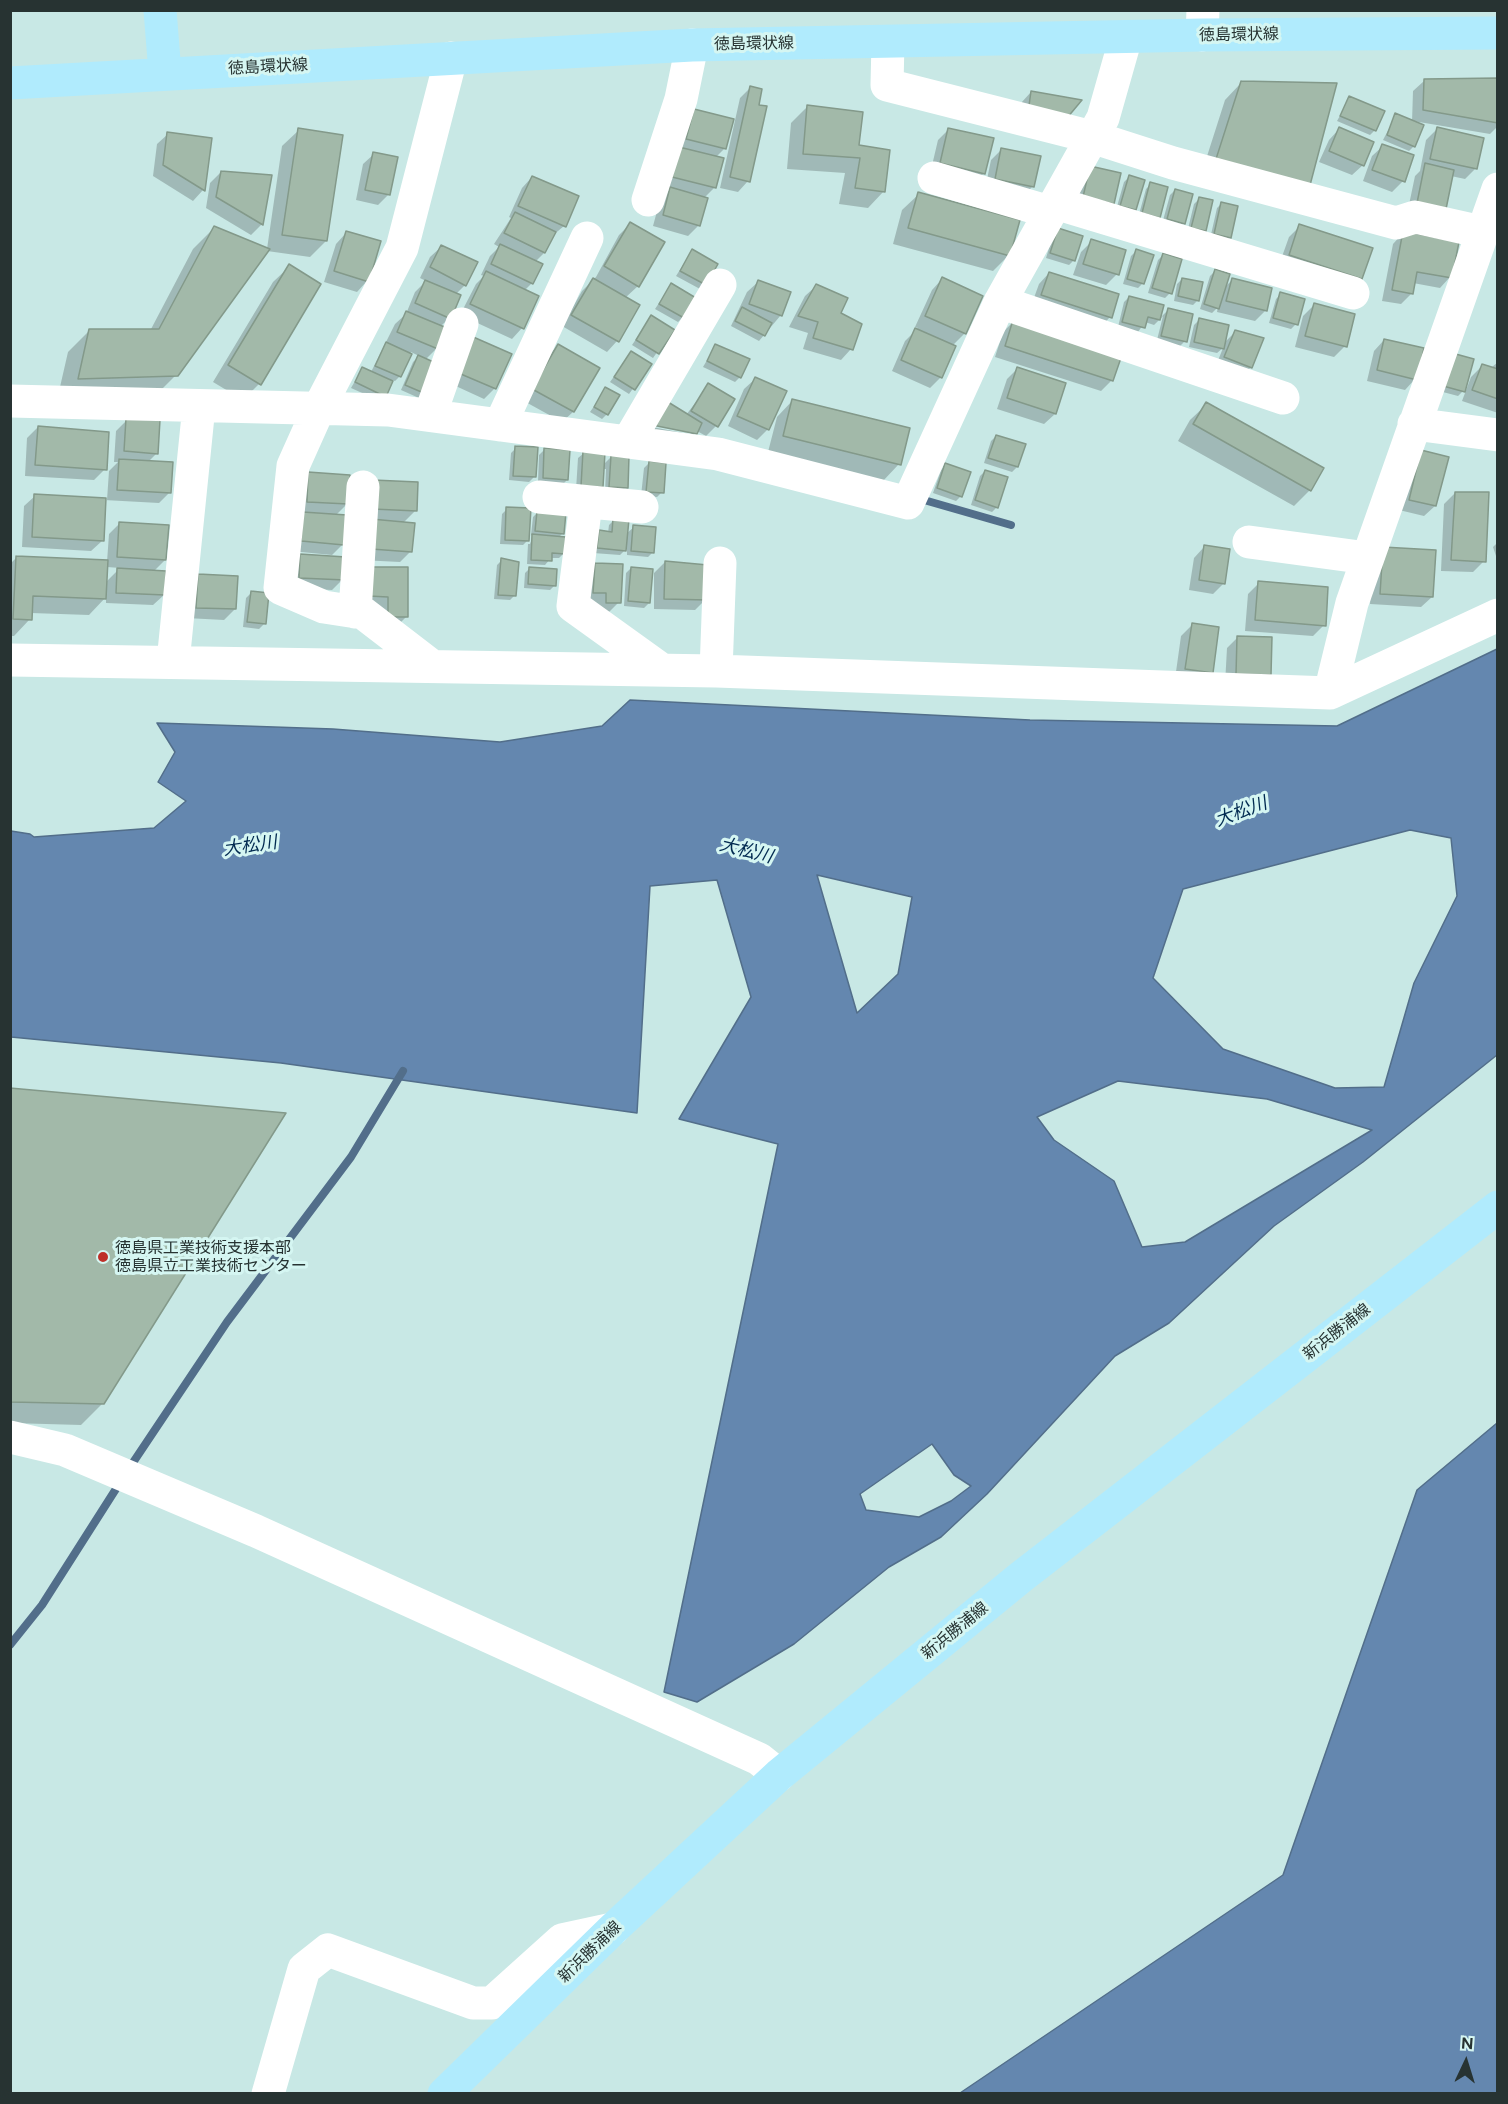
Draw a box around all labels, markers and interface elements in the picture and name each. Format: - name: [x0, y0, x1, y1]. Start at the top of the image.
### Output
- street label: 徳島環状線: [1199, 25, 1279, 45]
- street label: 徳島環状線: [714, 34, 794, 54]
- street label: 徳島環状線: [228, 55, 308, 79]
- water label: 大松川: [1212, 793, 1270, 831]
- water label: 大松川: [222, 832, 278, 860]
- water label: 大松川: [717, 834, 775, 868]
- place label: 徳島県工業技術支援本部 徳島県立工業技術センター: [115, 1238, 307, 1276]
- marker: 徳島県工業技術支援本部 徳島県立工業技術センター: [96, 1250, 110, 1264]
- street label: 新浜勝浦線: [1300, 1300, 1374, 1364]
- street label: 新浜勝浦線: [918, 1598, 992, 1664]
- street label: 新浜勝浦線: [555, 1917, 625, 1987]
- north arrow: [1436, 2032, 1496, 2092]
- text: N: [1460, 2034, 1474, 2053]

